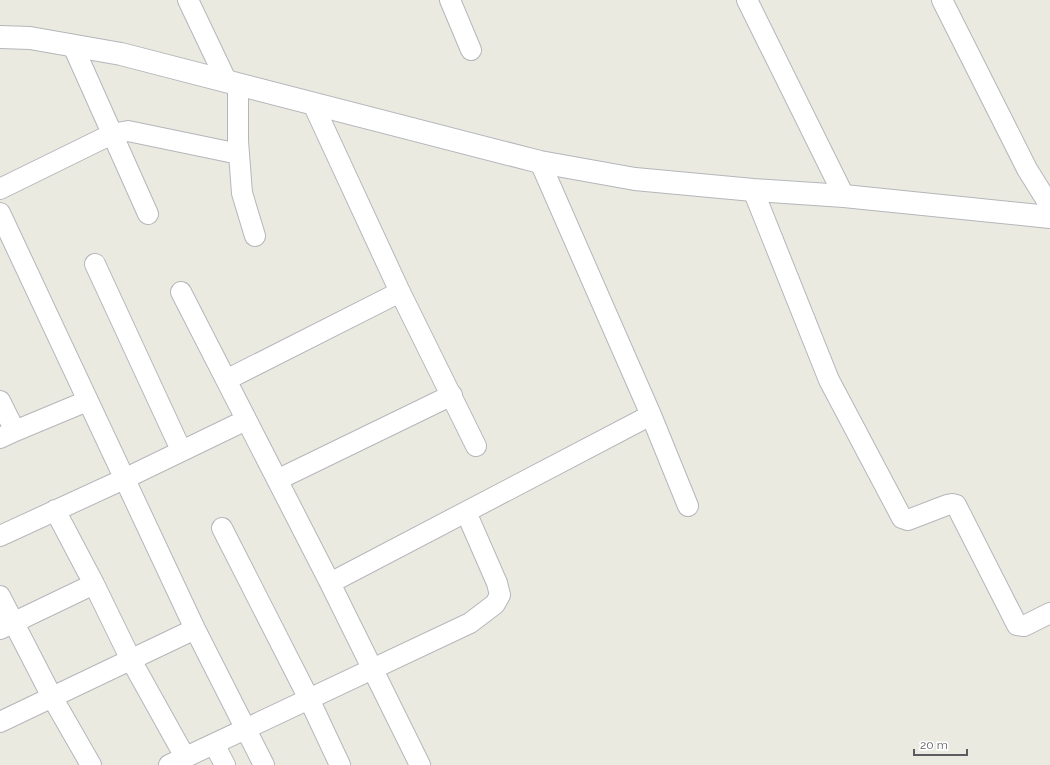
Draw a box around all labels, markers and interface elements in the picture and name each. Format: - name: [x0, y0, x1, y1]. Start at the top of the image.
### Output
- scale bar: [914, 731, 967, 757]
- text: 20 m: [920, 738, 948, 752]

